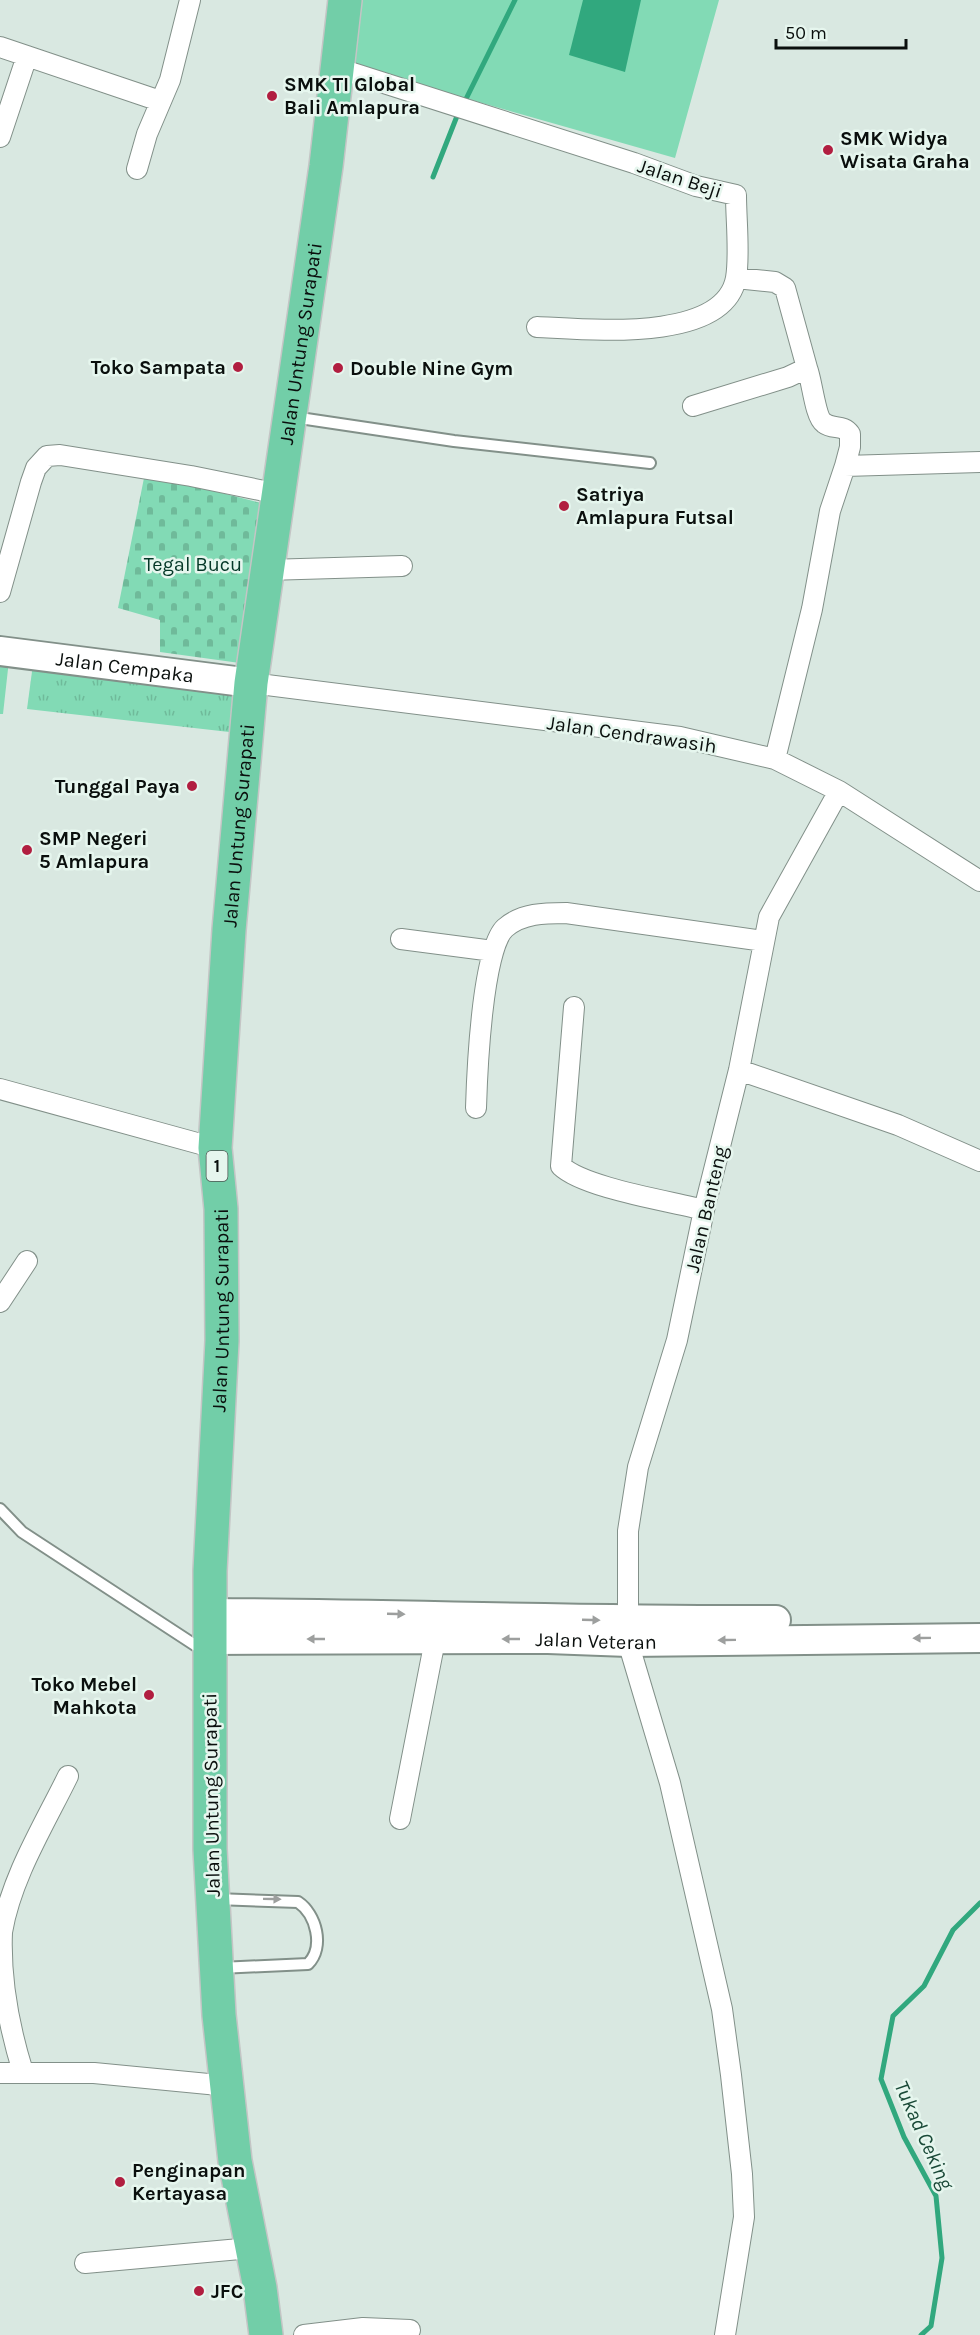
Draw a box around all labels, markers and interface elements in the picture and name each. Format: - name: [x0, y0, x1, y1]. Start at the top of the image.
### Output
- scale bar: [776, 12, 906, 50]
- text: 50 m: [785, 22, 827, 44]
- place label: SMK TI Global Bali Amlapura: [284, 73, 420, 119]
- marker: SMK TI Global Bali Amlapura: [265, 89, 279, 103]
- place label: SMK Widya Wisata Graha: [840, 127, 970, 173]
- marker: SMK Widya Wisata Graha: [821, 143, 835, 157]
- street label: Jalan Beji: [635, 154, 725, 203]
- street label: Jalan Untung Surapati: [275, 241, 327, 446]
- place label: Toko Sampata: [91, 356, 226, 379]
- place label: Double Nine Gym: [350, 357, 513, 380]
- marker: Toko Sampata: [231, 360, 245, 374]
- marker: Double Nine Gym: [331, 361, 345, 375]
- place label: Satriya Amlapura Futsal: [576, 483, 734, 529]
- marker: Satriya Amlapura Futsal: [557, 499, 571, 513]
- park label: Tegal Bucu: [144, 553, 242, 576]
- street label: Jalan Cempaka: [55, 647, 195, 688]
- street label: Jalan Cendrawasih: [546, 711, 718, 758]
- street label: Jalan Untung Surapati: [218, 723, 259, 928]
- place label: Tunggal Paya: [55, 775, 180, 798]
- marker: Tunggal Paya: [185, 779, 199, 793]
- place label: SMP Negeri 5 Amlapura: [39, 827, 149, 873]
- marker: SMP Negeri 5 Amlapura: [20, 843, 34, 857]
- street label: Jalan Banteng: [681, 1144, 732, 1275]
- road number: 1: [206, 1151, 228, 1181]
- street label: Jalan Untung Surapati: [207, 1208, 234, 1413]
- one-way arrow: [386, 1610, 405, 1619]
- one-way arrow: [581, 1615, 600, 1625]
- street label: Jalan Veteran: [535, 1628, 657, 1654]
- one-way arrow: [912, 1633, 931, 1643]
- one-way arrow: [306, 1634, 325, 1644]
- one-way arrow: [501, 1634, 520, 1644]
- one-way arrow: [717, 1635, 736, 1645]
- place label: Toko Mebel Mahkota: [32, 1673, 137, 1719]
- marker: Toko Mebel Mahkota: [142, 1688, 156, 1702]
- street label: Jalan Untung Surapati: [198, 1693, 225, 1897]
- one-way arrow: [262, 1894, 281, 1904]
- water label: Tukad Ceking: [889, 2077, 959, 2194]
- place label: Penginapan Kertayasa: [132, 2159, 245, 2205]
- marker: Penginapan Kertayasa: [113, 2175, 127, 2189]
- place label: JFC: [211, 2280, 243, 2303]
- marker: JFC: [192, 2284, 206, 2298]

